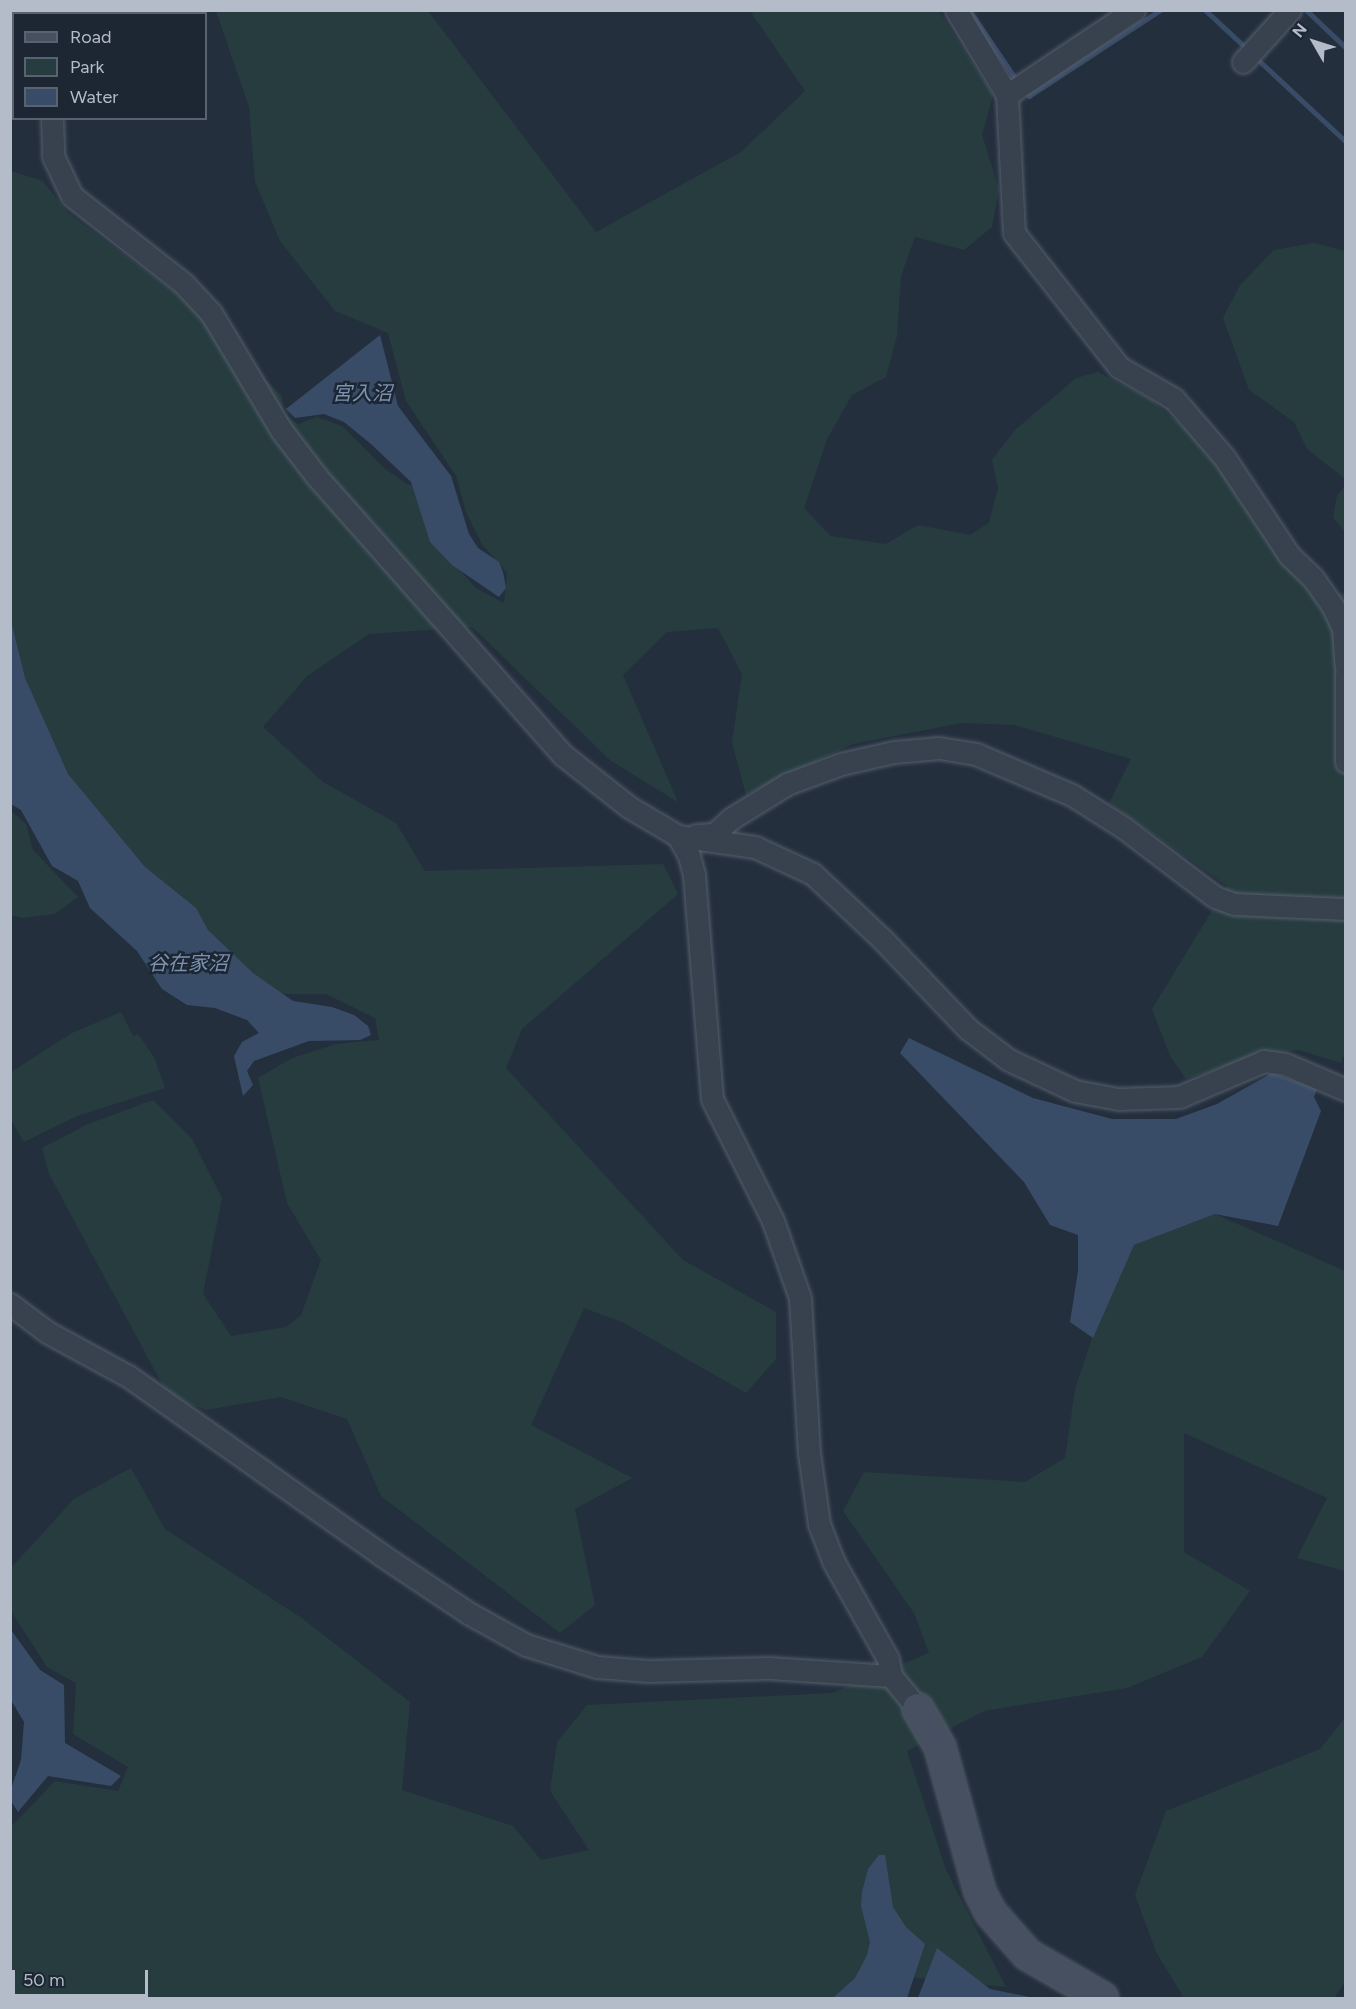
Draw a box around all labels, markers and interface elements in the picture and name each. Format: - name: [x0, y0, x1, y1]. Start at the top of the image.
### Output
- legend: [12, 12, 207, 120]
- north arrow: [1284, 12, 1344, 72]
- text: N: [1288, 20, 1311, 41]
- text: Road: [70, 26, 111, 48]
- text: Park: [70, 56, 104, 78]
- text: Water: [70, 86, 118, 108]
- water label: 宮入沼: [332, 381, 392, 405]
- water label: 谷在家沼: [148, 951, 228, 975]
- scale bar: [15, 1958, 152, 1996]
- text: 50 m: [23, 1969, 65, 1991]

